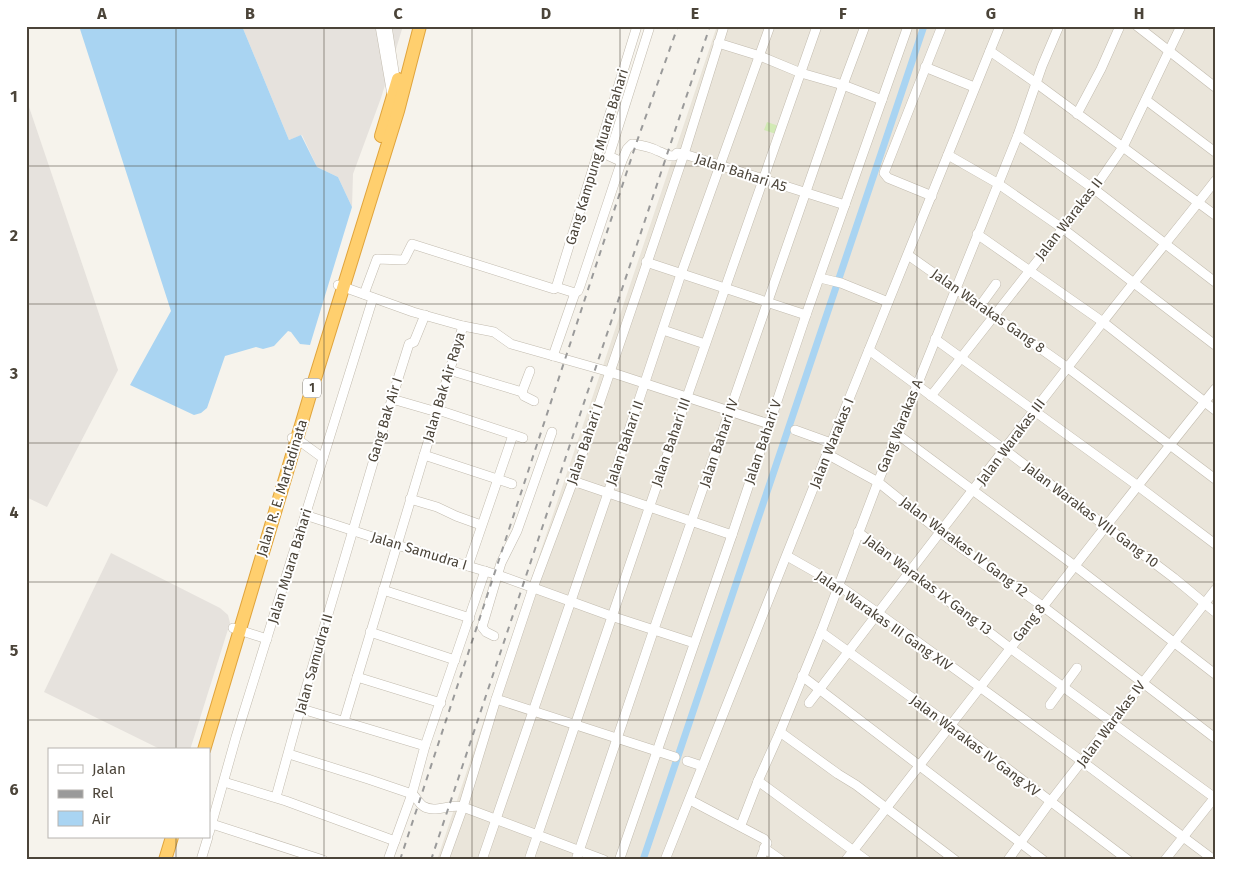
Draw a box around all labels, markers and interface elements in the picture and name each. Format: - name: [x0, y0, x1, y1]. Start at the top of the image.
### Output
- text: A: [96, 4, 107, 23]
- text: B: [245, 4, 255, 23]
- text: C: [393, 4, 403, 23]
- text: D: [541, 4, 551, 23]
- text: E: [691, 4, 699, 23]
- text: F: [839, 4, 847, 23]
- text: G: [986, 4, 996, 23]
- text: H: [1134, 4, 1144, 23]
- street label: Gang Kampung Muara Bahari: [562, 67, 632, 247]
- text: 1: [10, 87, 18, 106]
- street label: Jalan Bahari A5: [693, 150, 789, 196]
- street label: Jalan Warakas II: [1032, 175, 1106, 263]
- text: 2: [10, 226, 18, 245]
- street label: Jalan Warakas Gang 8: [928, 265, 1048, 357]
- street label: Jalan Bak Air Raya: [419, 330, 469, 444]
- text: 3: [9, 364, 18, 383]
- street label: Gang Bak Air I: [364, 375, 406, 465]
- street label: Gang Warakas A: [873, 377, 927, 475]
- road number: 1: [303, 378, 321, 398]
- street label: Jalan Bahari III: [648, 395, 694, 489]
- street label: Jalan Warakas III: [973, 395, 1049, 489]
- street label: Jalan Bahari IV: [696, 396, 742, 489]
- street label: Jalan Warakas I: [806, 396, 858, 490]
- street label: Jalan Bahari V: [741, 397, 785, 486]
- street label: Jalan Bahari II: [603, 398, 647, 488]
- street label: Jalan Bahari I: [563, 401, 607, 487]
- street label: Jalan R. E. Martadinata: [253, 417, 311, 559]
- street label: Jalan Warakas VIII Gang 10: [1020, 459, 1162, 571]
- street label: Jalan Warakas IV Gang 12: [897, 493, 1031, 601]
- text: 4: [9, 503, 19, 522]
- street label: Jalan Muara Bahari: [264, 506, 316, 626]
- street label: Jalan Samudra I: [369, 528, 469, 574]
- street label: Jalan Warakas IX Gang 13: [861, 531, 995, 639]
- street label: Jalan Warakas III Gang XIV: [813, 567, 956, 675]
- street label: Gang 8: [1009, 600, 1049, 645]
- street label: Jalan Samudra II: [292, 612, 336, 716]
- text: 5: [10, 641, 19, 660]
- street label: Jalan Warakas IV: [1073, 678, 1149, 770]
- street label: Jalan Warakas IV Gang XV: [907, 692, 1043, 800]
- legend: [48, 748, 210, 838]
- text: Jalan: [92, 760, 126, 778]
- text: 6: [9, 780, 19, 799]
- text: Rel: [92, 784, 114, 802]
- text: Air: [92, 810, 111, 828]

